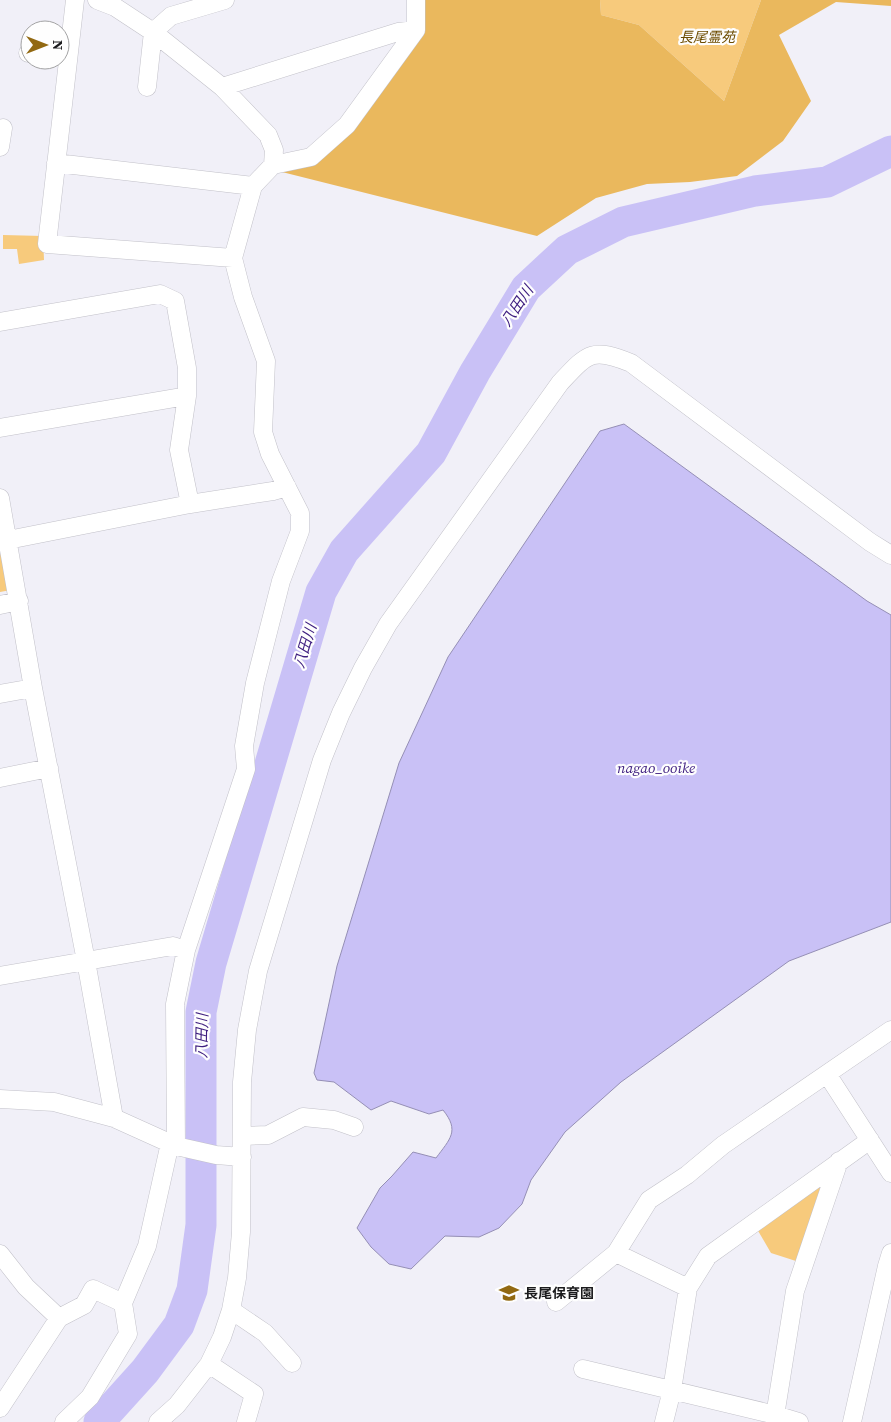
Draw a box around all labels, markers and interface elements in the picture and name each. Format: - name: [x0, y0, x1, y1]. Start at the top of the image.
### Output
- north arrow: [20, 20, 70, 70]
- park label: 長尾霊苑: [679, 27, 737, 47]
- text: N: [48, 40, 68, 50]
- water label: 八田川: [495, 280, 539, 330]
- water label: 八田川: [288, 619, 322, 670]
- water label: nagao_ooike: [617, 757, 695, 778]
- water label: 八田川: [191, 1011, 212, 1059]
- school or university icon: 長尾保育園: [498, 1282, 520, 1304]
- place label: 長尾保育園: [524, 1283, 594, 1303]

